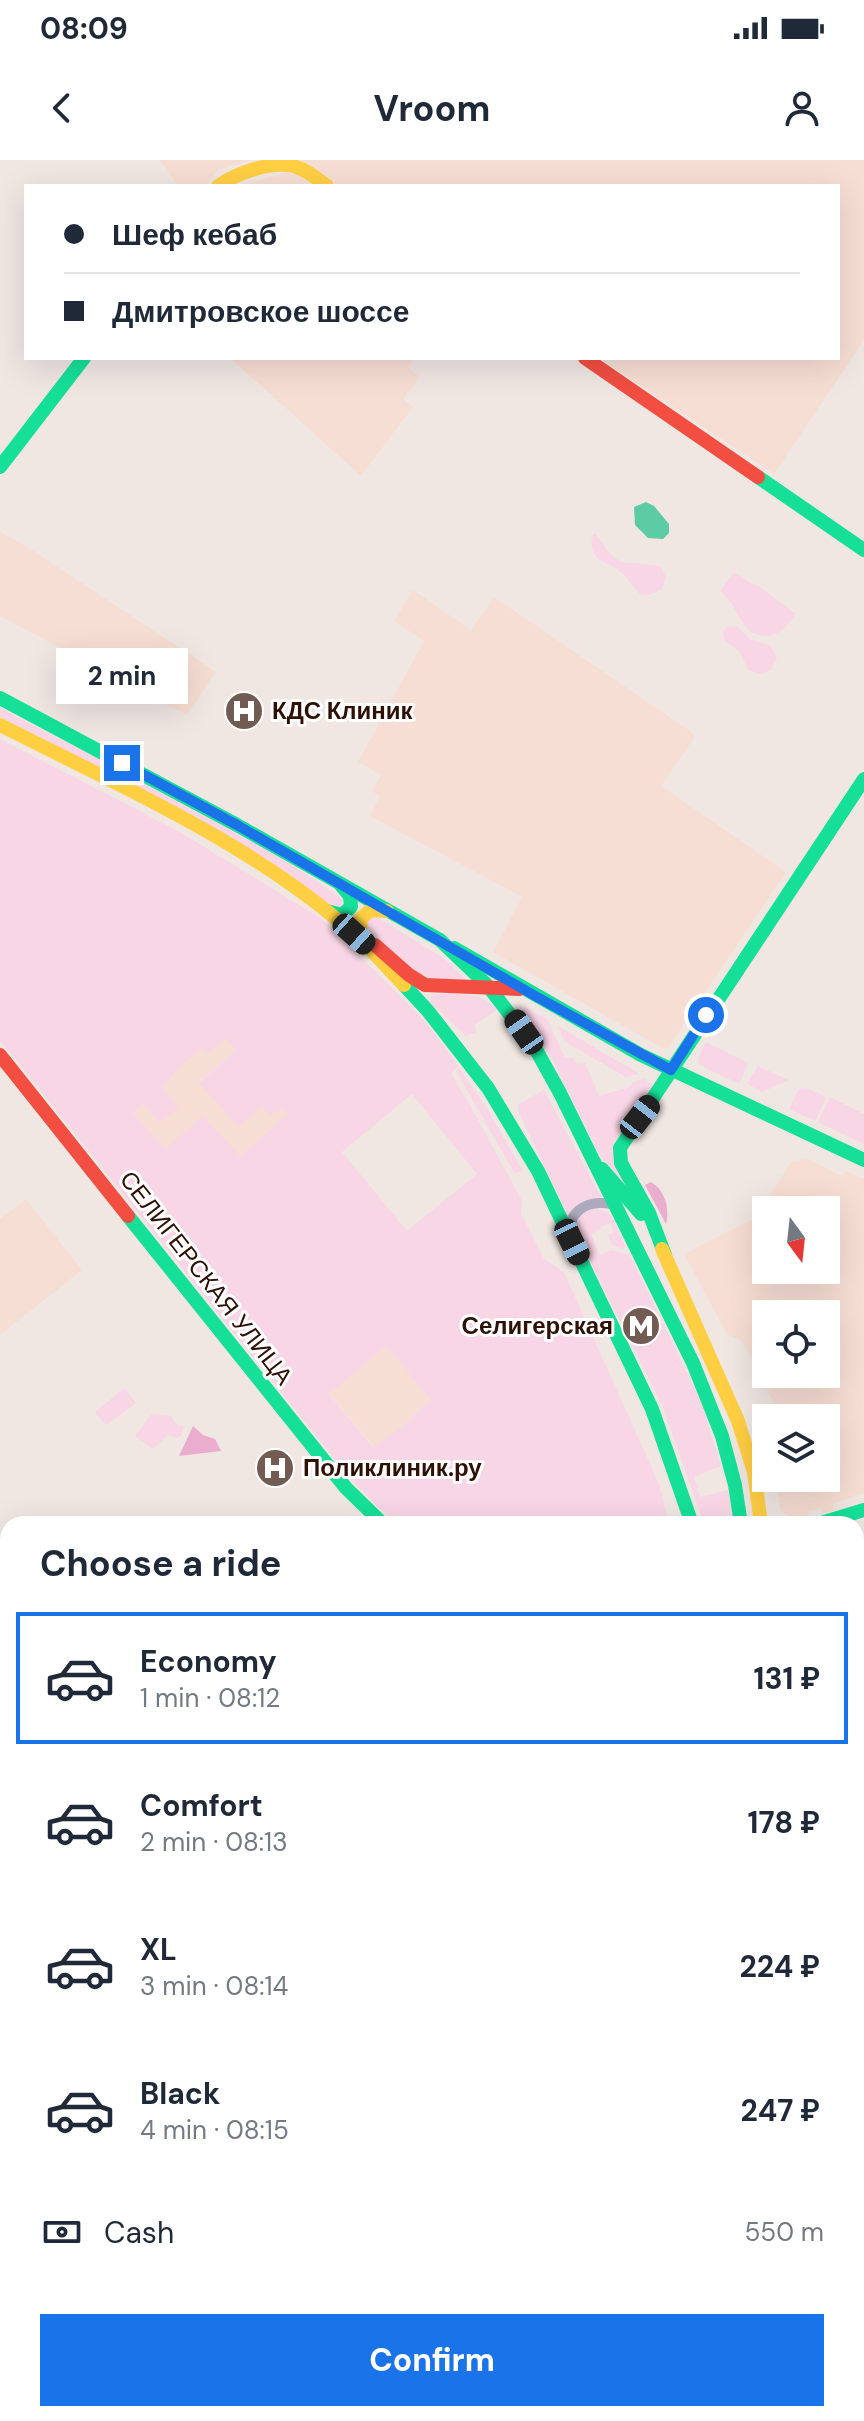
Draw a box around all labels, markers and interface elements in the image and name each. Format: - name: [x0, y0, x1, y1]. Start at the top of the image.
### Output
- text: 08:09: [40, 9, 128, 48]
- text: Vroom: [374, 85, 490, 132]
- icon: back: [40, 86, 84, 130]
- icon: person: [780, 86, 824, 130]
- text: Шеф кебаб: [112, 215, 277, 254]
- text: Дмитровское шоссе: [112, 292, 409, 331]
- callout: 2 min: [56, 647, 188, 703]
- text: 2 min: [88, 659, 156, 693]
- hospital icon: КДС Клиник: [223, 690, 265, 732]
- place label: КДС Клиник: [272, 695, 414, 726]
- route end: [104, 745, 140, 781]
- car: [328, 909, 380, 959]
- route start: [688, 997, 724, 1033]
- car: [500, 1005, 548, 1059]
- car: [616, 1091, 664, 1143]
- street label: СЕЛИГЕРСКАЯ УЛИЦА: [113, 1164, 300, 1391]
- north arrow: [752, 1196, 840, 1284]
- map controls: [752, 1196, 840, 1492]
- car: [551, 1215, 593, 1269]
- button: locate: [752, 1300, 840, 1388]
- metro station icon: Селигерская: [620, 1305, 662, 1347]
- place label: Селигерская: [462, 1310, 613, 1341]
- button: layers: [752, 1404, 840, 1492]
- hospital icon: Поликлиник.ру: [254, 1447, 296, 1489]
- place label: Поликлиник.ру: [303, 1452, 482, 1483]
- text: Choose a ride: [40, 1540, 281, 1587]
- icon: car: [44, 1642, 116, 1714]
- text: Economy: [140, 1642, 277, 1681]
- text: 131 ₽: [754, 1659, 820, 1698]
- text: 1 min · 08:12: [140, 1681, 280, 1715]
- icon: car: [44, 1786, 116, 1858]
- text: Comfort: [140, 1786, 263, 1825]
- text: 178 ₽: [748, 1803, 820, 1842]
- text: 2 min · 08:13: [140, 1825, 288, 1859]
- icon: car: [44, 1930, 116, 2002]
- text: XL: [140, 1930, 177, 1969]
- text: 224 ₽: [739, 1947, 820, 1986]
- text: 3 min · 08:14: [140, 1969, 288, 2003]
- icon: car: [44, 2074, 116, 2146]
- text: Black: [140, 2074, 220, 2113]
- text: 247 ₽: [741, 2091, 820, 2130]
- text: 4 min · 08:15: [140, 2113, 289, 2147]
- icon: cash: [40, 2210, 84, 2254]
- text: Cash: [104, 2213, 174, 2252]
- text: 550 m: [744, 2215, 824, 2249]
- button: Confirm: [40, 2314, 824, 2406]

